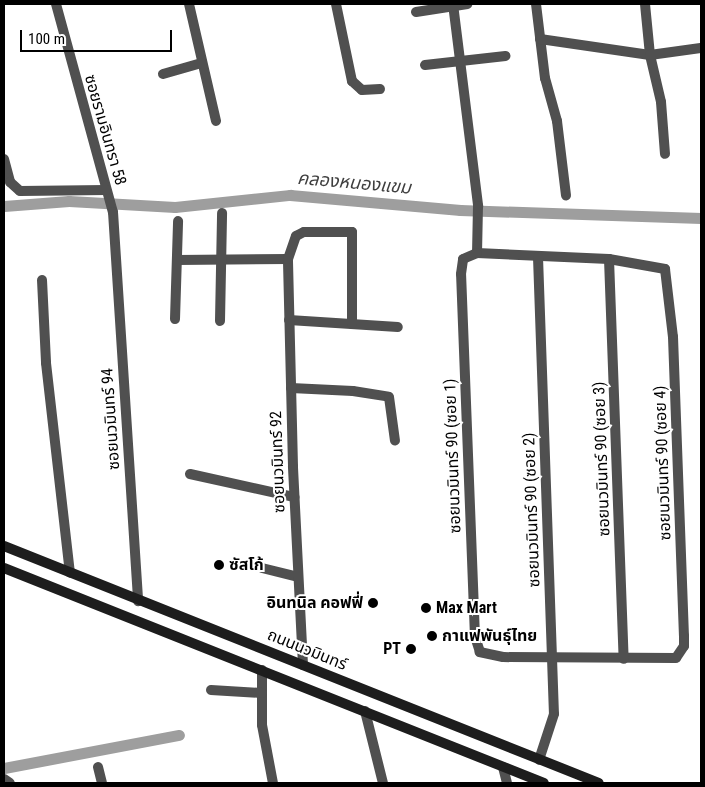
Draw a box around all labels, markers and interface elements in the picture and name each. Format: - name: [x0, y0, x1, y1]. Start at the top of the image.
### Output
- scale bar: [22, 20, 175, 52]
- text: 100 m: [28, 30, 65, 48]
- street label: ซอยรามอินทรา 58: [80, 72, 130, 188]
- water label: คลองหนองแขม: [296, 167, 412, 199]
- street label: ซอยนวมินทร์ 94: [98, 367, 124, 471]
- street label: ซอยนวมินทร์ 90 (ซอย 1): [441, 378, 465, 534]
- street label: ซอยนวมินทร์ 90 (ซอย 3): [590, 381, 614, 537]
- street label: ซอยนวมินทร์ 90 (ซอย 4): [651, 385, 675, 541]
- street label: ซอยนวมินทร์ 92: [267, 411, 289, 513]
- street label: ซอยนวมินทร์ 90 (ซอย 2): [520, 432, 544, 588]
- place label: ซัสโก้: [229, 555, 264, 575]
- marker: ซัสโก้: [213, 559, 225, 571]
- place label: อินทนิล คอฟฟี่: [266, 593, 363, 613]
- marker: อินทนิล คอฟฟี่: [367, 597, 379, 609]
- place label: Max Mart: [436, 598, 497, 618]
- marker: Max Mart: [420, 602, 432, 614]
- street label: ถนนนวมินทร์: [264, 625, 350, 675]
- place label: กาแฟพันธุ์ไทย: [442, 626, 537, 646]
- marker: กาแฟพันธุ์ไทย: [426, 630, 438, 642]
- place label: PT: [383, 639, 401, 659]
- marker: PT: [405, 643, 417, 655]

